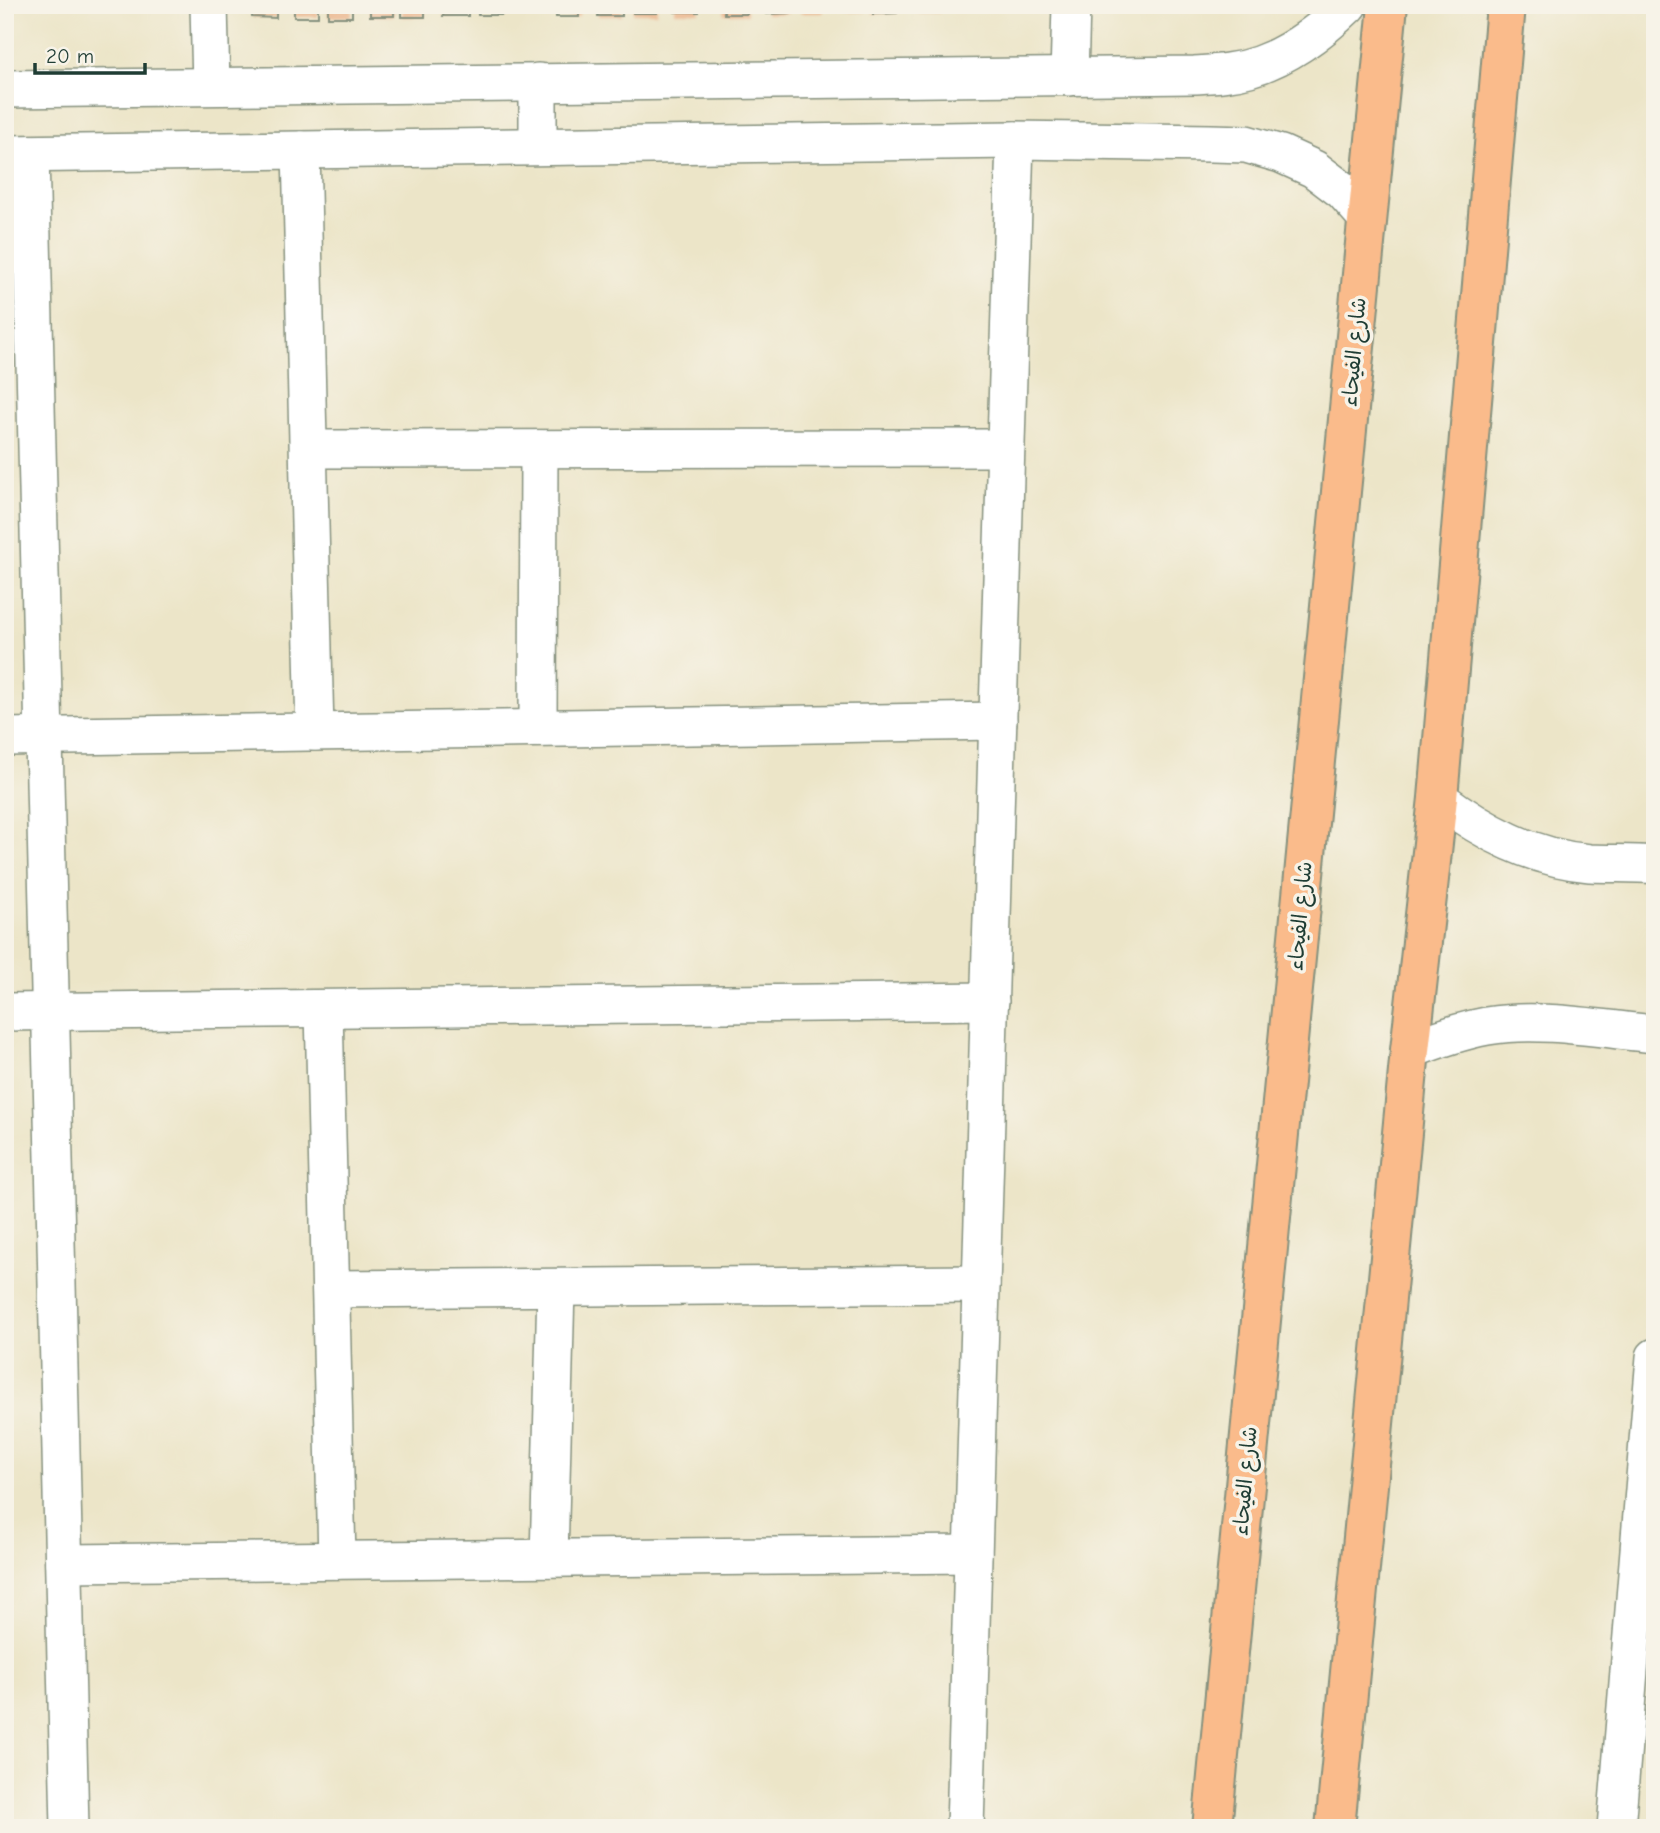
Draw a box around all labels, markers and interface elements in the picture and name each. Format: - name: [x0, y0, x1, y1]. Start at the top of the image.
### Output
- scale bar: [35, 32, 145, 76]
- text: 20 m: [46, 44, 94, 68]
- street label: شارع الفيحاء: [1337, 296, 1374, 408]
- street label: شارع الفيحاء: [1283, 860, 1320, 972]
- street label: شارع الفيحاء: [1228, 1425, 1265, 1537]

